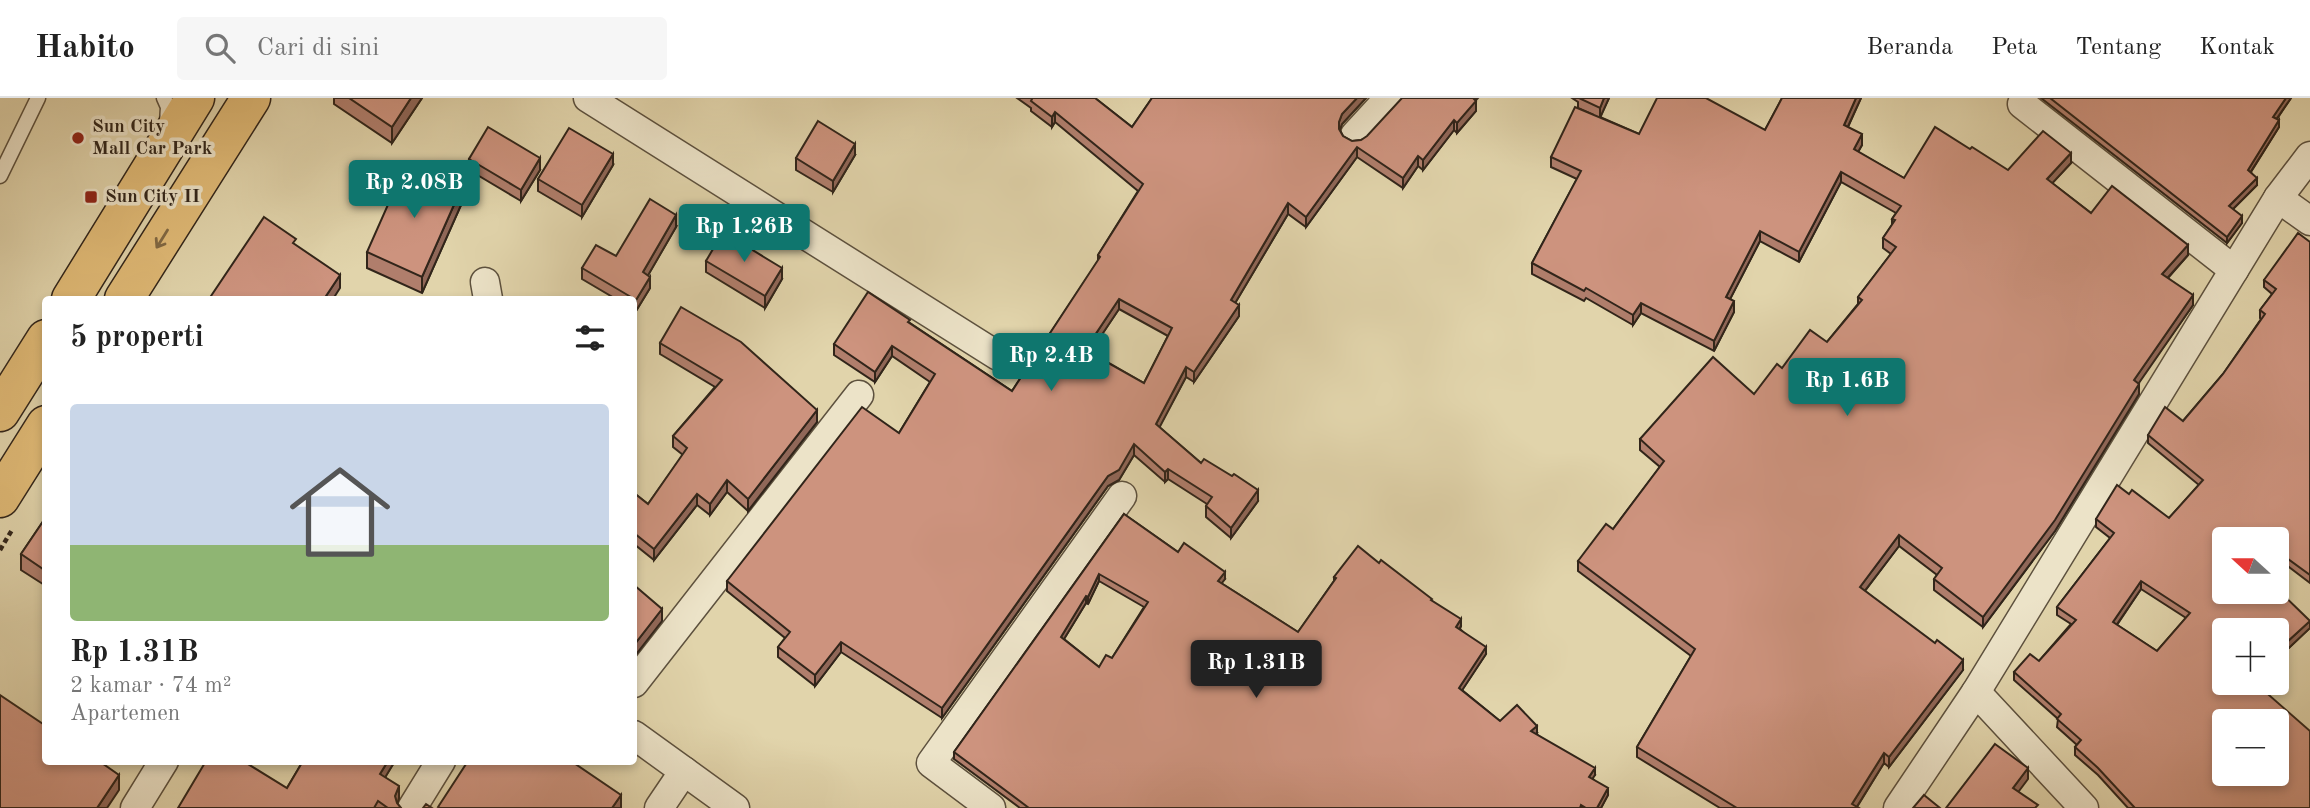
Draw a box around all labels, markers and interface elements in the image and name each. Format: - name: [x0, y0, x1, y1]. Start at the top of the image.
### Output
- search box: [177, 17, 667, 80]
- icon: search: [201, 29, 239, 67]
- text: Habito: [35, 32, 135, 65]
- text: Cari di sini: [257, 35, 379, 61]
- text: Beranda: [1867, 36, 1953, 60]
- text: Peta: [1991, 36, 2038, 60]
- text: Tentang: [2076, 36, 2161, 60]
- text: Kontak: [2199, 36, 2275, 60]
- place label: Sun City Mall Car Park: [92, 118, 213, 159]
- marker: Sun City Mall Car Park: [70, 130, 86, 146]
- pin: Rp 2.08B: [342, 160, 486, 220]
- text: Rp 2.08B: [365, 171, 463, 194]
- place label: Sun City II: [105, 188, 200, 207]
- marker: Sun City II: [83, 189, 99, 205]
- pin: Rp 1.26B: [672, 204, 816, 264]
- text: Rp 1.26B: [695, 215, 793, 238]
- one-way arrow: [155, 228, 169, 248]
- icon: filters: [571, 319, 609, 357]
- text: 5 properti: [70, 323, 204, 353]
- pin: Rp 2.4B: [986, 334, 1116, 393]
- text: Rp 2.4B: [1008, 344, 1094, 367]
- pin: Rp 1.6B: [1782, 358, 1912, 418]
- text: Rp 1.6B: [1804, 369, 1890, 392]
- icon: home: [277, 449, 403, 575]
- north arrow: [2212, 527, 2289, 604]
- map controls: [2212, 527, 2289, 786]
- button: +: [2212, 618, 2289, 695]
- text: Rp 1.31B: [70, 638, 199, 668]
- pin: Rp 1.31B: [1184, 640, 1328, 700]
- text: Rp 1.31B: [1207, 651, 1305, 674]
- text: 2 kamar · 74 m²: [70, 674, 232, 697]
- text: Apartemen: [70, 702, 180, 725]
- button: −: [2212, 709, 2289, 786]

